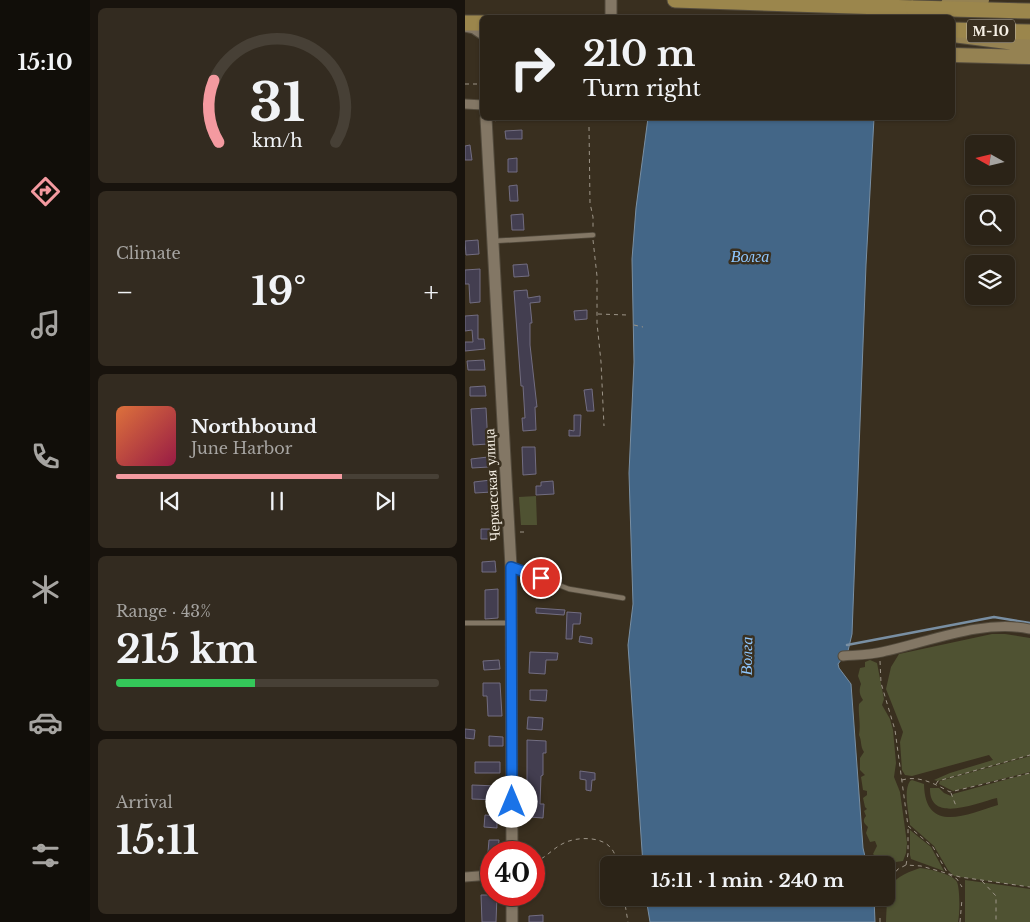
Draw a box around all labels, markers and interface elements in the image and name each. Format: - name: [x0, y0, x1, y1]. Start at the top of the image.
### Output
- road number: М-10: [967, 20, 1015, 42]
- text: 210 m: [583, 32, 696, 75]
- icon: right: [500, 35, 565, 100]
- text: 15:10: [17, 49, 73, 76]
- text: 31: [250, 71, 305, 135]
- text: Turn right: [583, 75, 701, 102]
- text: km/h: [252, 130, 303, 152]
- north arrow: [965, 135, 1015, 185]
- map controls: [965, 135, 1015, 305]
- icon: directions: [28, 174, 63, 209]
- button: search: [965, 195, 1015, 245]
- text: Climate: [116, 243, 181, 263]
- water label: Волга: [731, 246, 769, 266]
- button: layers: [965, 255, 1015, 305]
- text: 19°: [251, 268, 306, 315]
- text: −: [116, 275, 134, 310]
- text: +: [424, 275, 439, 310]
- icon: music: [28, 307, 63, 342]
- text: Northbound: [191, 415, 317, 438]
- street label: Черкасская улица: [479, 428, 504, 542]
- text: June Harbor: [191, 438, 292, 458]
- icon: phone: [28, 439, 63, 474]
- icon: previous: [156, 487, 184, 515]
- icon: pause: [263, 487, 291, 515]
- icon: next: [371, 487, 399, 515]
- pin: [520, 557, 562, 599]
- icon: arrive: [527, 564, 555, 592]
- icon: climate: [28, 572, 63, 607]
- text: Range · 43%: [116, 601, 211, 621]
- text: 215 km: [116, 626, 257, 673]
- water label: Волга: [736, 637, 756, 675]
- icon: car: [28, 705, 63, 740]
- position arrow: [485, 775, 537, 827]
- text: Arrival: [116, 792, 173, 812]
- text: 15:11: [116, 817, 199, 864]
- icon: filters: [28, 838, 63, 873]
- speed limit sign: 40: [480, 841, 545, 906]
- text: 15:11 · 1 min · 240 m: [651, 869, 844, 892]

